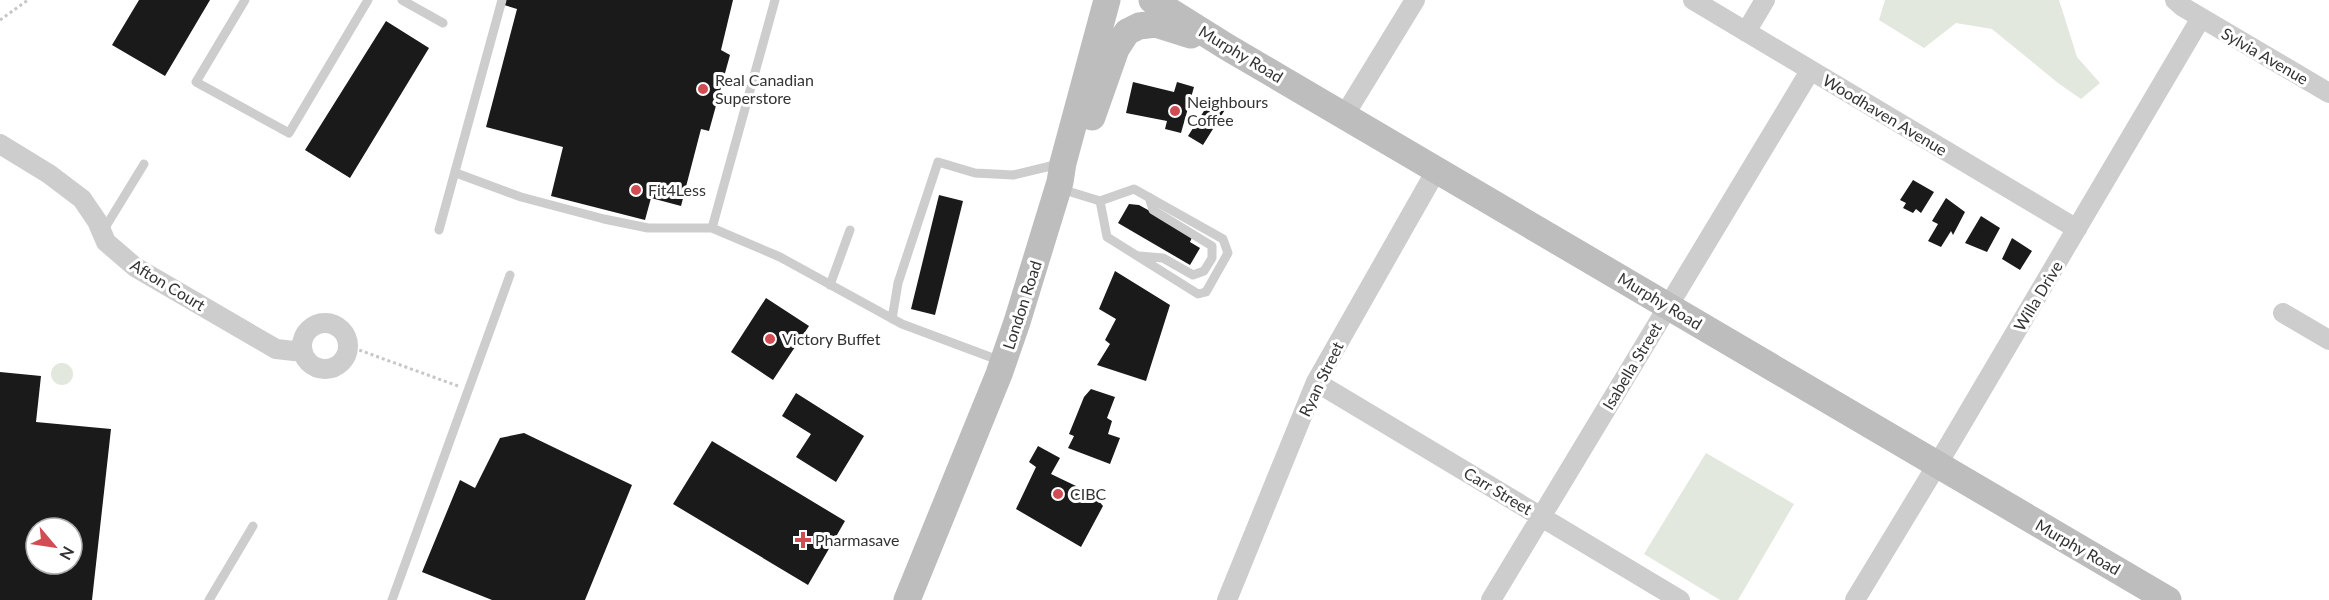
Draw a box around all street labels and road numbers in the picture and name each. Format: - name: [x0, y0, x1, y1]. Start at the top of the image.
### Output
- street label: Murphy Road: [1196, 21, 1287, 86]
- street label: Sylvia Avenue: [2219, 23, 2312, 88]
- street label: Woodhaven Avenue: [1820, 70, 1951, 159]
- street label: Afton Court: [128, 255, 209, 314]
- street label: Willa Drive: [2009, 257, 2066, 334]
- street label: London Road: [998, 258, 1045, 352]
- street label: Murphy Road: [1615, 268, 1706, 333]
- street label: Isabella Street: [1598, 319, 1665, 413]
- street label: Ryan Street: [1294, 338, 1347, 419]
- street label: Carr Street: [1461, 463, 1536, 518]
- street label: Murphy Road: [2033, 515, 2124, 578]

